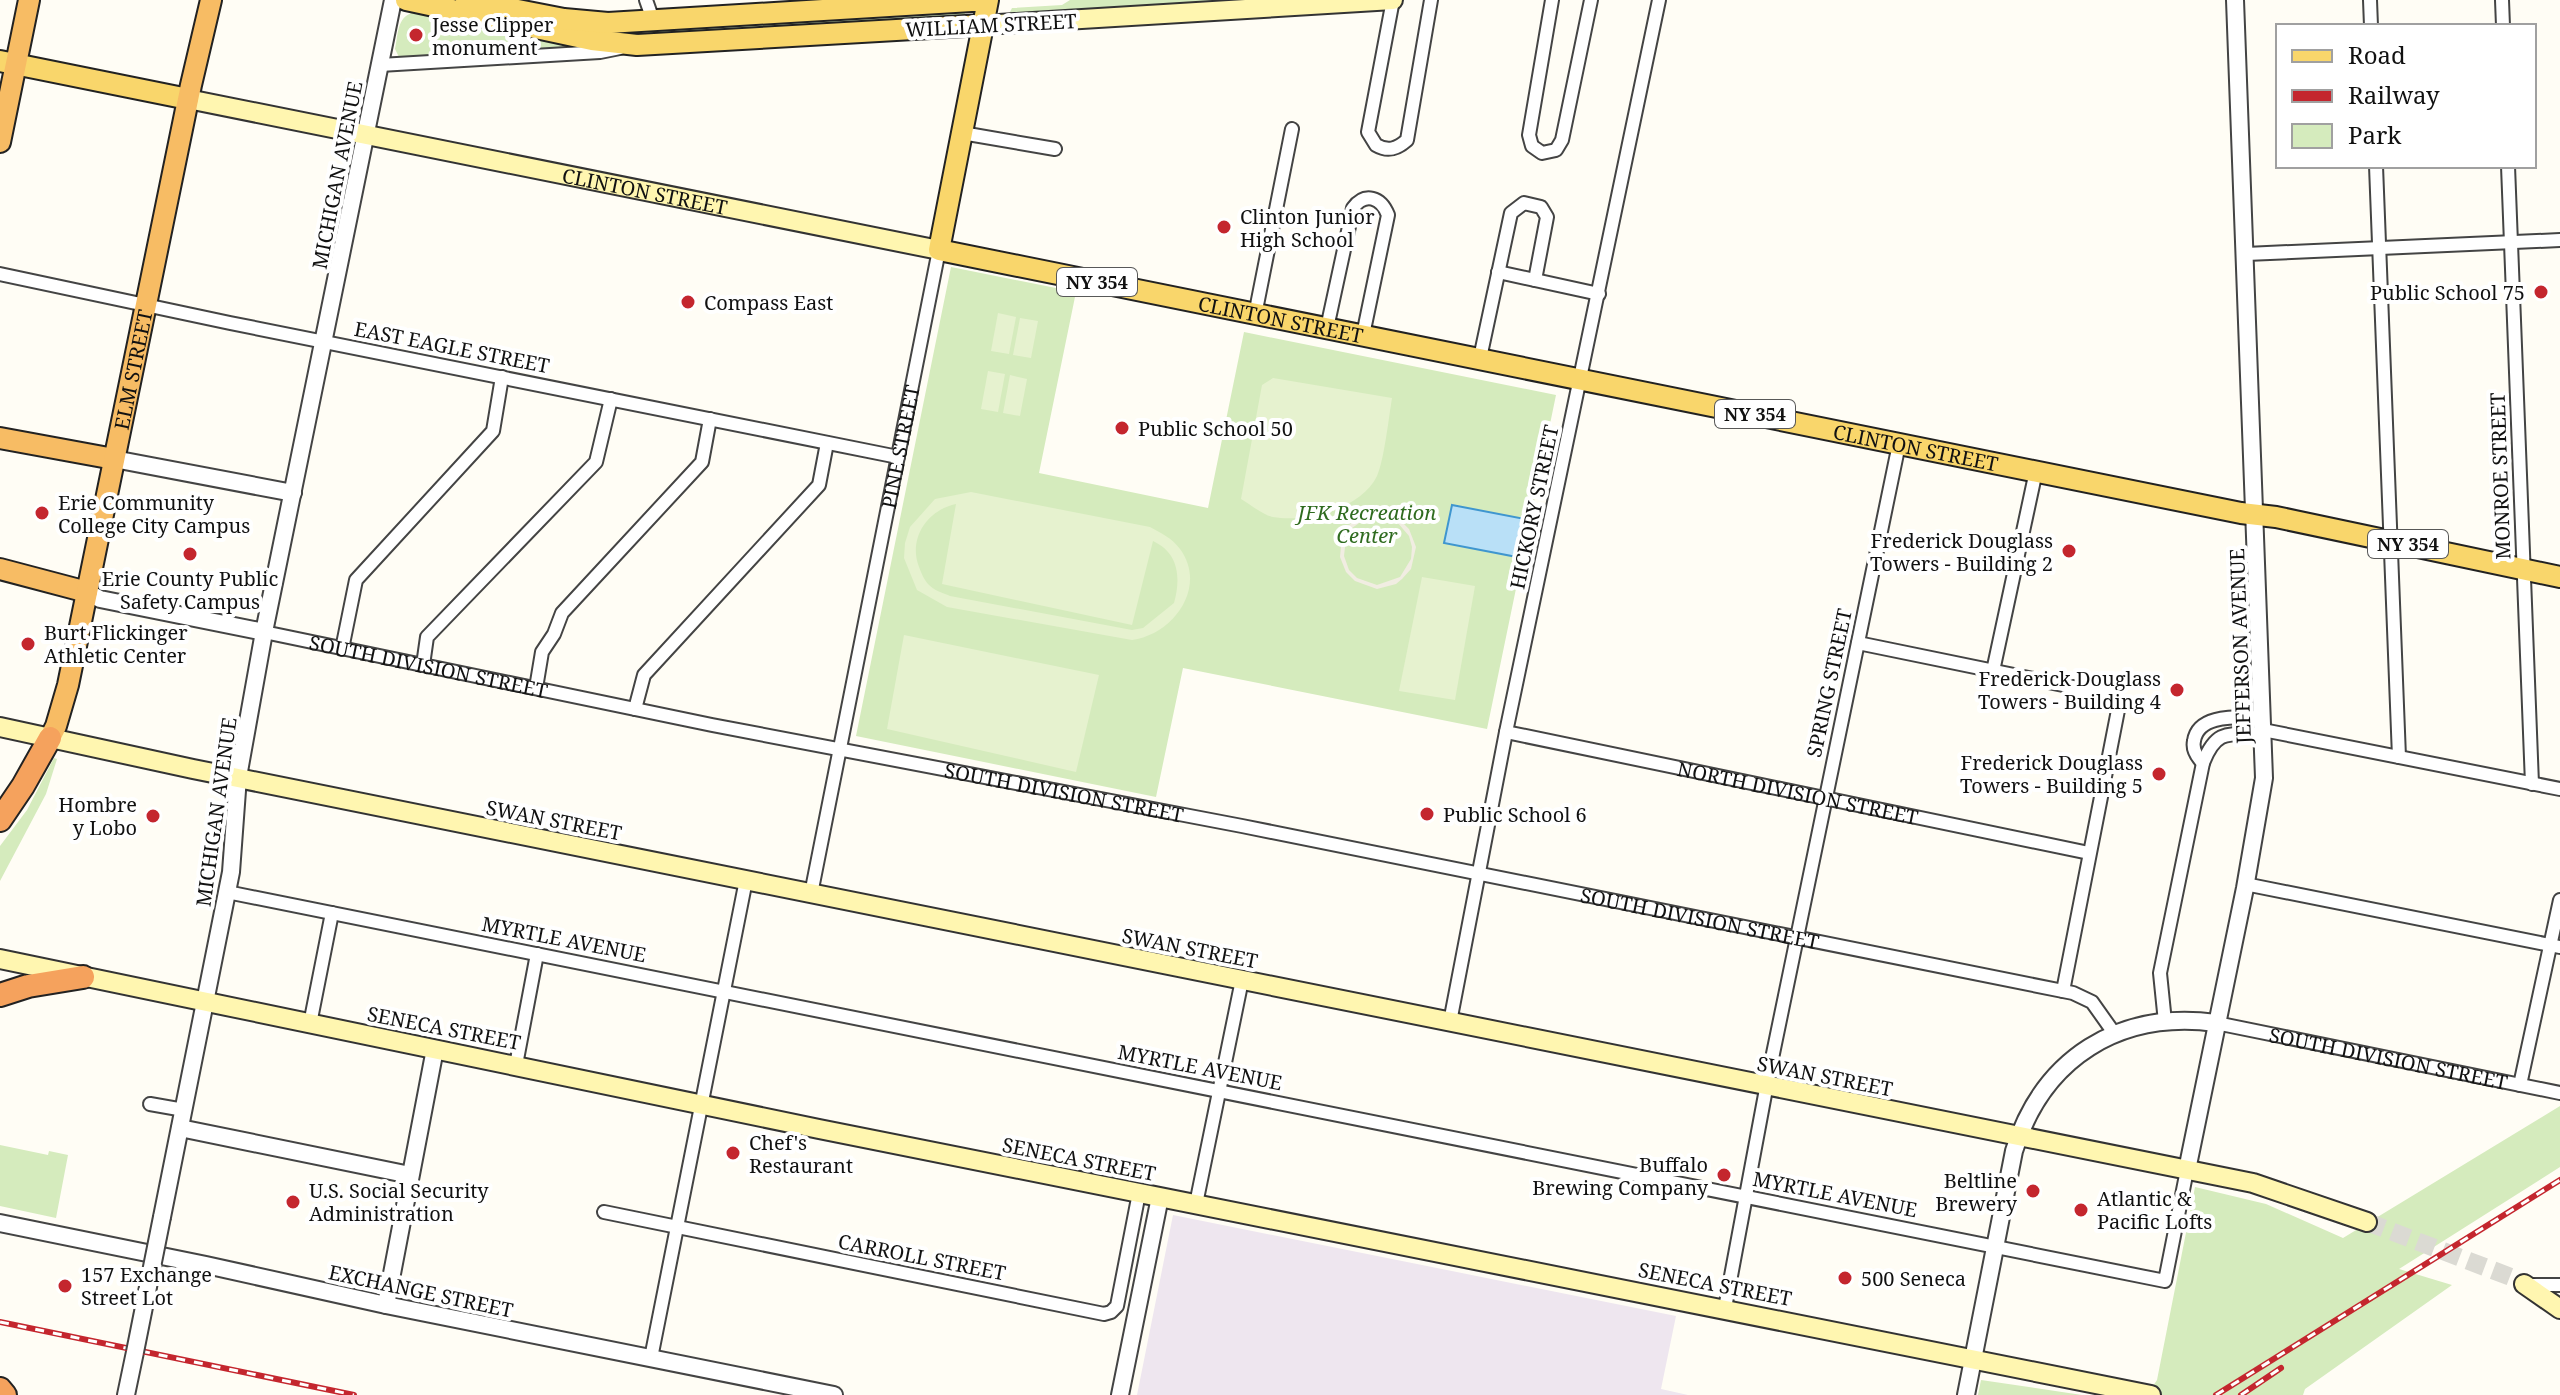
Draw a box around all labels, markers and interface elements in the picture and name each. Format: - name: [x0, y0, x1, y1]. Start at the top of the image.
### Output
- street label: WILLIAM STREET: [905, 7, 1077, 43]
- place label: Jesse Clipper monument: [431, 11, 554, 61]
- legend: [2276, 24, 2536, 168]
- marker: Jesse Clipper monument: [407, 26, 425, 44]
- text: Road: [2348, 38, 2406, 71]
- text: Railway: [2348, 78, 2440, 111]
- street label: MICHIGAN AVENUE: [306, 79, 368, 271]
- text: Park: [2348, 118, 2402, 151]
- street label: CLINTON STREET: [560, 161, 730, 221]
- place label: Clinton Junior High School: [1240, 203, 1375, 253]
- marker: Clinton Junior High School: [1215, 218, 1233, 236]
- road number: NY 354: [1057, 268, 1137, 296]
- place label: Public School 75: [2370, 279, 2525, 306]
- marker: Public School 75: [2532, 283, 2550, 301]
- place label: Compass East: [704, 289, 833, 316]
- street label: CLINTON STREET: [1196, 289, 1365, 349]
- marker: Compass East: [679, 293, 697, 311]
- street label: ELM STREET: [107, 307, 158, 432]
- street label: EAST EAGLE STREET: [352, 315, 552, 379]
- street label: PINE STREET: [874, 383, 925, 511]
- street label: MONROE STREET: [2484, 392, 2516, 560]
- road number: NY 354: [1715, 400, 1795, 428]
- place label: Public School 50: [1138, 415, 1293, 442]
- street label: CLINTON STREET: [1831, 417, 2001, 477]
- marker: Public School 50: [1113, 419, 1131, 437]
- street label: HICKORY STREET: [1503, 422, 1565, 592]
- place label: Erie Community College City Campus: [58, 489, 250, 539]
- park label: JFK Recreation Center: [1294, 499, 1436, 549]
- marker: Erie Community College City Campus: [33, 504, 51, 522]
- place label: Frederick Douglass Towers - Building 2: [1870, 527, 2053, 577]
- road number: NY 354: [2368, 530, 2448, 558]
- marker: Frederick Douglass Towers - Building 2: [2060, 542, 2078, 560]
- marker: Erie County Public Safety Campus: [181, 545, 199, 563]
- street label: JEFFERSON AVENUE: [2223, 548, 2257, 745]
- place label: Erie County Public Safety Campus: [102, 565, 278, 615]
- street label: SPRING STREET: [1800, 606, 1858, 760]
- place label: Burt Flickinger Athletic Center: [44, 619, 188, 669]
- street label: SOUTH DIVISION STREET: [307, 628, 550, 704]
- marker: Burt Flickinger Athletic Center: [19, 635, 37, 653]
- place label: Frederick Douglass Towers - Building 4: [1978, 665, 2161, 715]
- marker: Frederick Douglass Towers - Building 4: [2168, 681, 2186, 699]
- street label: MICHIGAN AVENUE: [189, 716, 243, 908]
- place label: Frederick Douglass Towers - Building 5: [1960, 749, 2143, 799]
- street label: NORTH DIVISION STREET: [1675, 754, 1921, 831]
- street label: SOUTH DIVISION STREET: [942, 756, 1186, 828]
- marker: Frederick Douglass Towers - Building 5: [2150, 765, 2168, 783]
- place label: Hombre y Lobo: [58, 791, 137, 841]
- street label: SWAN STREET: [484, 794, 624, 846]
- place label: Public School 6: [1443, 801, 1587, 828]
- marker: Public School 6: [1418, 805, 1436, 823]
- marker: Hombre y Lobo: [144, 807, 162, 825]
- street label: SOUTH DIVISION STREET: [1578, 881, 1821, 955]
- street label: MYRTLE AVENUE: [480, 910, 648, 968]
- street label: SWAN STREET: [1120, 922, 1260, 974]
- street label: SENECA STREET: [365, 1000, 523, 1056]
- street label: SOUTH DIVISION STREET: [2267, 1021, 2510, 1096]
- street label: MYRTLE AVENUE: [1116, 1038, 1284, 1096]
- street label: SWAN STREET: [1755, 1050, 1895, 1102]
- place label: Chef's Restaurant: [749, 1129, 853, 1179]
- street label: SENECA STREET: [1000, 1131, 1158, 1187]
- marker: Chef's Restaurant: [724, 1144, 742, 1162]
- place label: Buffalo Brewing Company: [1532, 1151, 1709, 1201]
- street label: MYRTLE AVENUE: [1751, 1165, 1919, 1223]
- marker: Buffalo Brewing Company: [1715, 1166, 1733, 1184]
- place label: Beltline Brewery: [1935, 1167, 2018, 1217]
- place label: U.S. Social Security Administration: [309, 1177, 489, 1227]
- marker: Beltline Brewery: [2024, 1182, 2042, 1200]
- place label: Atlantic & Pacific Lofts: [2097, 1185, 2212, 1235]
- marker: U.S. Social Security Administration: [284, 1193, 302, 1211]
- marker: Atlantic & Pacific Lofts: [2072, 1201, 2090, 1219]
- street label: CARROLL STREET: [836, 1228, 1008, 1286]
- street label: SENECA STREET: [1636, 1256, 1794, 1312]
- street label: EXCHANGE STREET: [326, 1258, 516, 1324]
- place label: 157 Exchange Street Lot: [81, 1261, 212, 1311]
- place label: 500 Seneca: [1861, 1265, 1966, 1292]
- marker: 500 Seneca: [1836, 1269, 1854, 1287]
- marker: 157 Exchange Street Lot: [56, 1277, 74, 1295]

